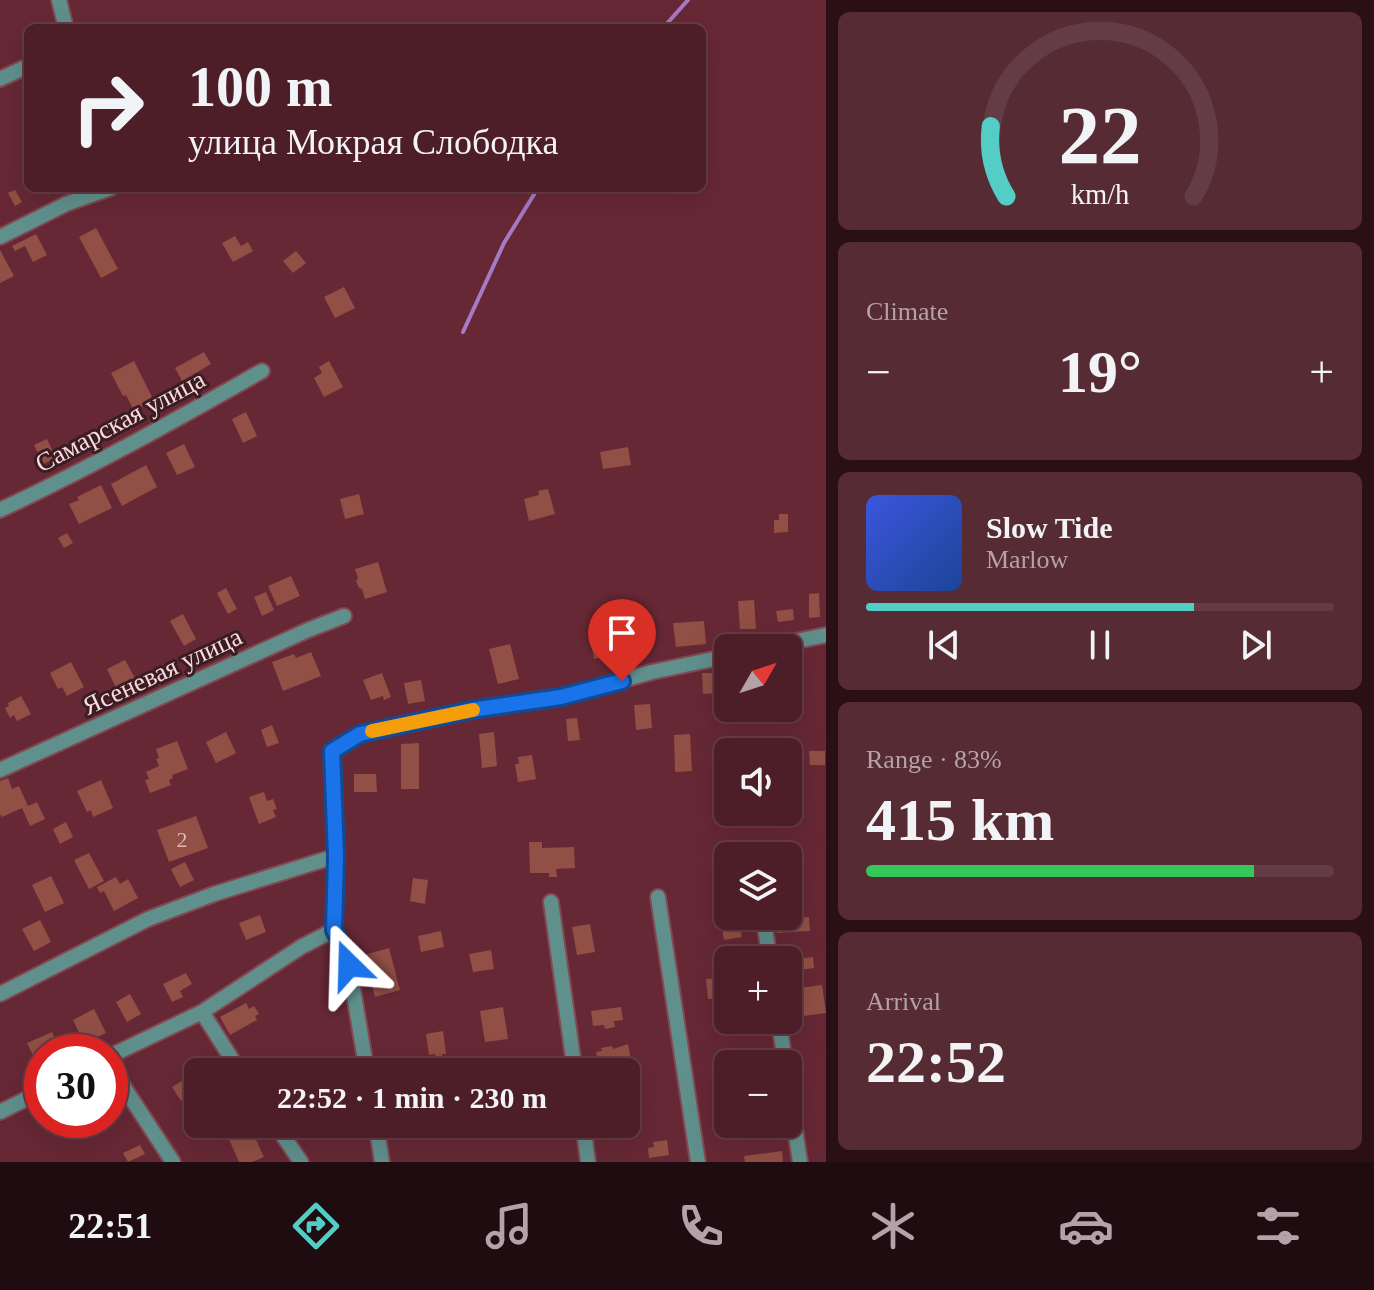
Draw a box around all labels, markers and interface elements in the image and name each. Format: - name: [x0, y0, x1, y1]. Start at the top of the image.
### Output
- icon: right: [56, 56, 160, 160]
- text: 100 m: [188, 56, 333, 118]
- text: 22: [1058, 89, 1142, 181]
- text: улица Мокрая Слободка: [188, 122, 559, 162]
- text: km/h: [1071, 179, 1129, 210]
- text: Climate: [866, 297, 948, 326]
- text: 19°: [1058, 339, 1142, 405]
- text: −: [866, 348, 891, 397]
- text: +: [1309, 348, 1334, 397]
- street label: Самарская улица: [31, 364, 210, 478]
- text: Slow Tide: [986, 511, 1112, 544]
- text: Marlow: [986, 545, 1068, 574]
- pin: [588, 599, 656, 681]
- icon: arrive: [600, 611, 644, 655]
- street label: Ясеневая улица: [78, 622, 247, 721]
- icon: previous: [922, 623, 966, 667]
- icon: pause: [1078, 623, 1122, 667]
- icon: next: [1234, 623, 1278, 667]
- north arrow: [714, 634, 802, 722]
- map controls: [714, 634, 802, 1138]
- button: sound: [714, 738, 802, 826]
- text: Range · 83%: [866, 745, 1002, 774]
- text: 415 km: [866, 787, 1054, 853]
- house number: 2: [177, 827, 188, 852]
- button: layers: [714, 842, 802, 930]
- position arrow: [307, 923, 391, 1007]
- button: +: [714, 946, 802, 1034]
- text: Arrival: [866, 987, 941, 1016]
- text: 22:52: [866, 1029, 1006, 1095]
- speed limit sign: 30: [24, 1034, 128, 1138]
- button: −: [714, 1050, 802, 1138]
- text: 22:52 · 1 min · 230 m: [277, 1081, 547, 1114]
- icon: directions: [288, 1198, 344, 1254]
- icon: music: [481, 1198, 537, 1254]
- icon: phone: [673, 1198, 729, 1254]
- icon: climate: [865, 1198, 921, 1254]
- icon: car: [1058, 1198, 1114, 1254]
- icon: filters: [1250, 1198, 1306, 1254]
- text: 22:51: [68, 1206, 152, 1246]

